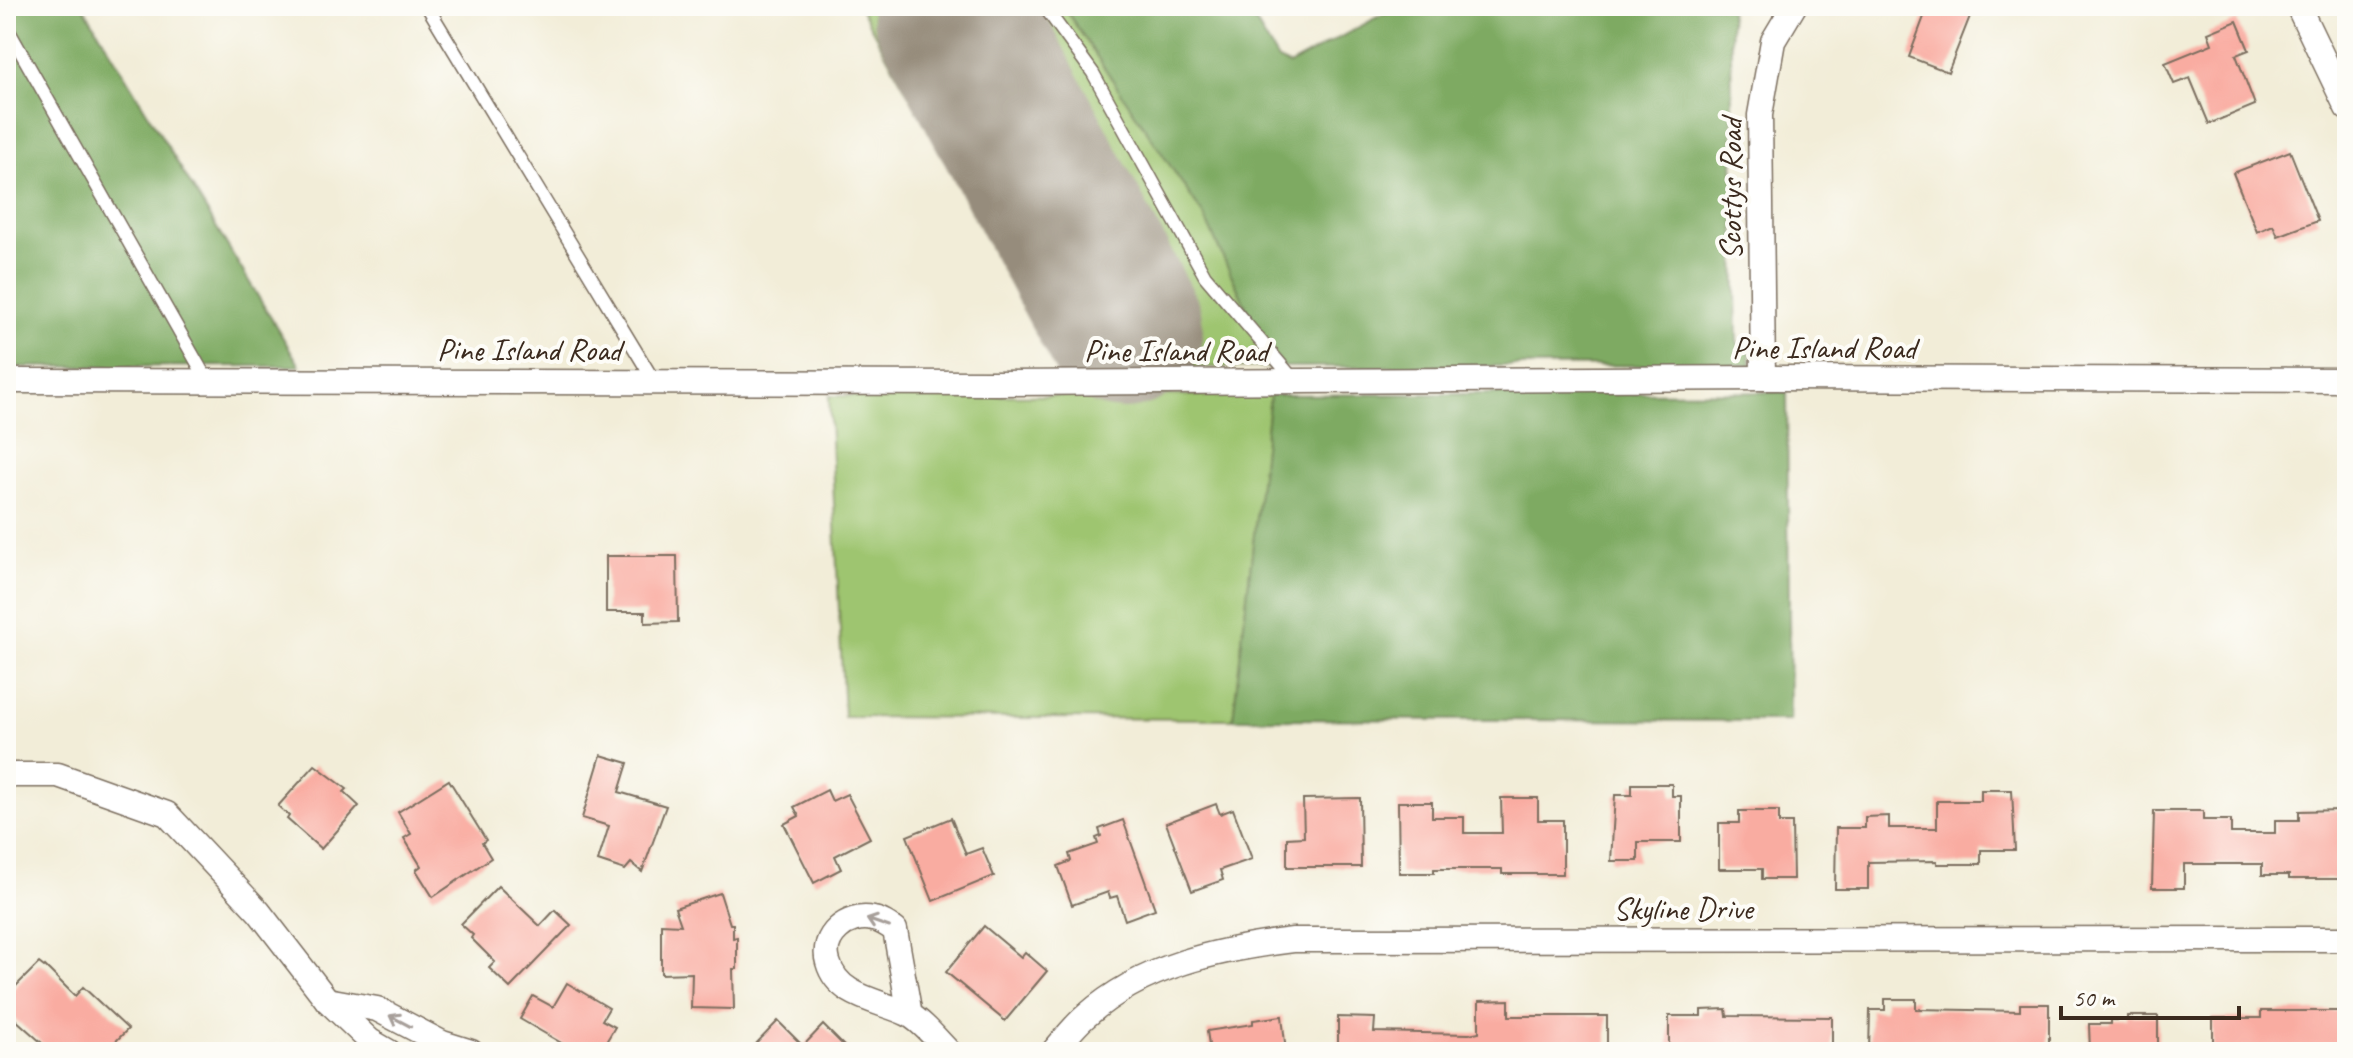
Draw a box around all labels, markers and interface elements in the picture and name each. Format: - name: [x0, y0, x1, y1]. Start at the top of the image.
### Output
- street label: Scottys Road: [1710, 114, 1751, 260]
- street label: Pine Island Road: [1732, 327, 1921, 368]
- street label: Pine Island Road: [437, 329, 626, 370]
- street label: Pine Island Road: [1084, 330, 1273, 371]
- street label: Skyline Drive: [1613, 888, 1755, 929]
- one-way arrow: [866, 914, 891, 929]
- scale bar: [2061, 970, 2239, 1020]
- text: 50 m: [2073, 983, 2116, 1013]
- one-way arrow: [389, 1013, 413, 1029]

